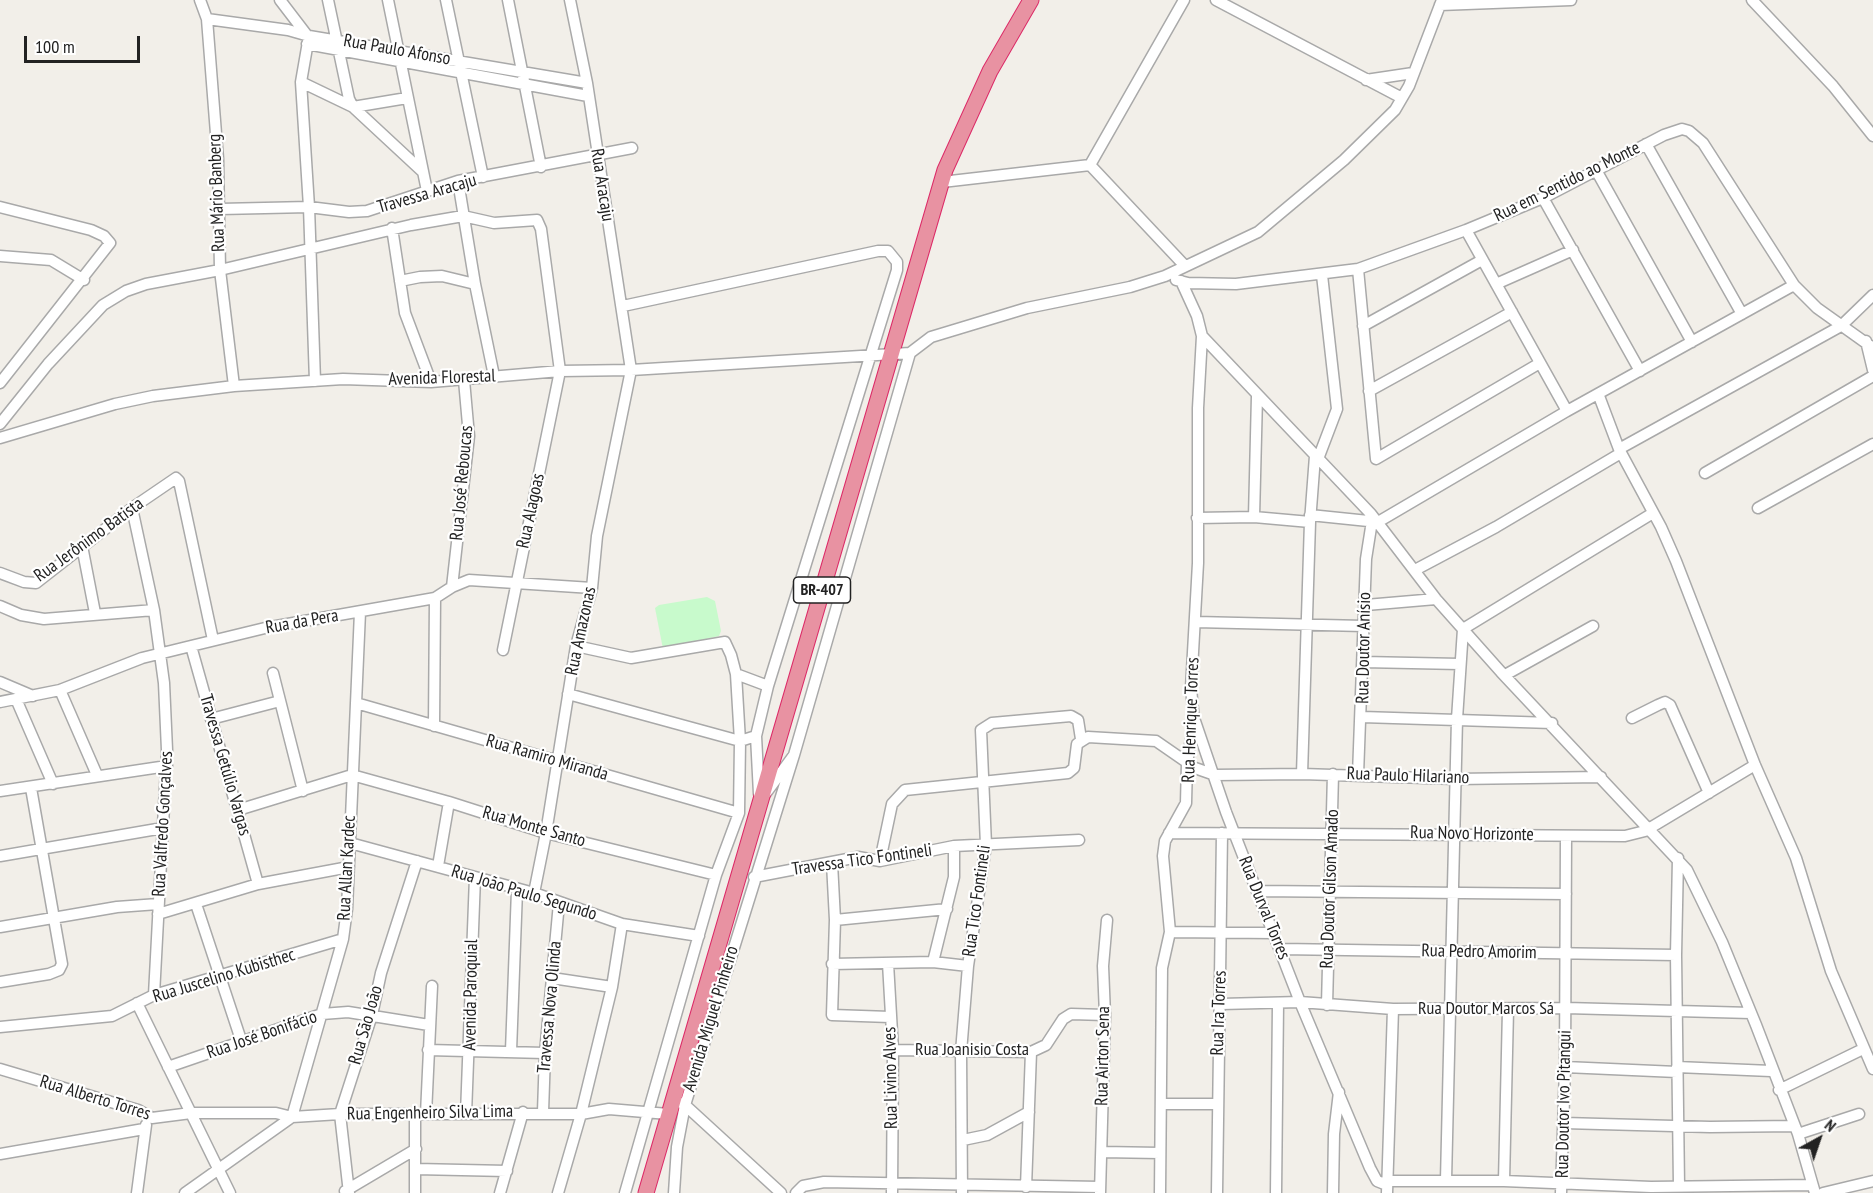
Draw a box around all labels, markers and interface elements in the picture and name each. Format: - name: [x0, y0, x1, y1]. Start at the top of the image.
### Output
- scale bar: [27, 24, 142, 62]
- street label: Rua Paulo Afonso: [342, 30, 452, 70]
- text: 100 m: [35, 35, 75, 58]
- street label: Rua Mário Banberg: [204, 134, 230, 252]
- street label: Rua em Sentido ao Monte: [1490, 137, 1644, 227]
- street label: Rua Aracaju: [586, 147, 618, 223]
- street label: Travessa Aracaju: [375, 170, 479, 218]
- street label: Avenida Florestal: [388, 365, 496, 391]
- street label: Rua José Reboucas: [446, 425, 478, 541]
- street label: Rua Alagoas: [513, 471, 549, 551]
- street label: Rua Jerônimo Batista: [30, 493, 148, 587]
- road number: BR-407: [794, 577, 850, 603]
- street label: Rua Amazonas: [561, 585, 601, 677]
- street label: Rua Doutor Anísio: [1352, 592, 1376, 704]
- street label: Rua da Pera: [264, 605, 340, 639]
- street label: Rua Henrique Torres: [1178, 657, 1204, 783]
- street label: Travessa Getúlio Vargas: [195, 692, 255, 838]
- street label: Rua Ramiro Miranda: [484, 730, 610, 786]
- street label: Rua Valfredo Gonçalves: [148, 751, 178, 897]
- street label: Rua Paulo Hilariano: [1346, 763, 1470, 789]
- street label: Rua Monte Santo: [480, 802, 588, 852]
- street label: Rua Doutor Gilson Amado: [1316, 809, 1344, 969]
- street label: Rua Allan Kardec: [333, 815, 361, 921]
- street label: Rua Novo Horizonte: [1410, 822, 1534, 846]
- street label: Travessa Tico Fontineli: [791, 839, 933, 881]
- street label: Rua Tico Fontineli: [958, 844, 996, 958]
- street label: Rua Durval Torres: [1234, 853, 1294, 963]
- street label: Rua João Paulo Segundo: [449, 861, 599, 925]
- street label: Avenida Paroquial: [459, 939, 483, 1051]
- street label: Travessa Nova Olinda: [533, 940, 567, 1074]
- street label: Rua Pedro Amorim: [1421, 940, 1537, 964]
- street label: Rua Juscelino Kubisthec: [150, 944, 298, 1008]
- street label: Avenida Miguel Pinheiro: [679, 944, 743, 1094]
- street label: Rua Ira Torres: [1207, 970, 1231, 1056]
- street label: Rua São João: [344, 983, 388, 1067]
- street label: Rua Doutor Marcos Sá: [1418, 998, 1554, 1020]
- street label: Rua José Bonifácio: [204, 1006, 320, 1064]
- street label: Rua Airton Sena: [1091, 1006, 1115, 1106]
- street label: Rua Livino Alves: [879, 1027, 903, 1129]
- street label: Rua Doutor Ivo Pitangui: [1552, 1030, 1576, 1178]
- street label: Rua Joanisio Costa: [915, 1039, 1029, 1061]
- street label: Rua Alberto Torres: [37, 1071, 153, 1125]
- street label: Rua Engenheiro Silva Lima: [347, 1101, 513, 1125]
- north arrow: [1789, 1109, 1849, 1169]
- text: N: [1821, 1115, 1840, 1136]

